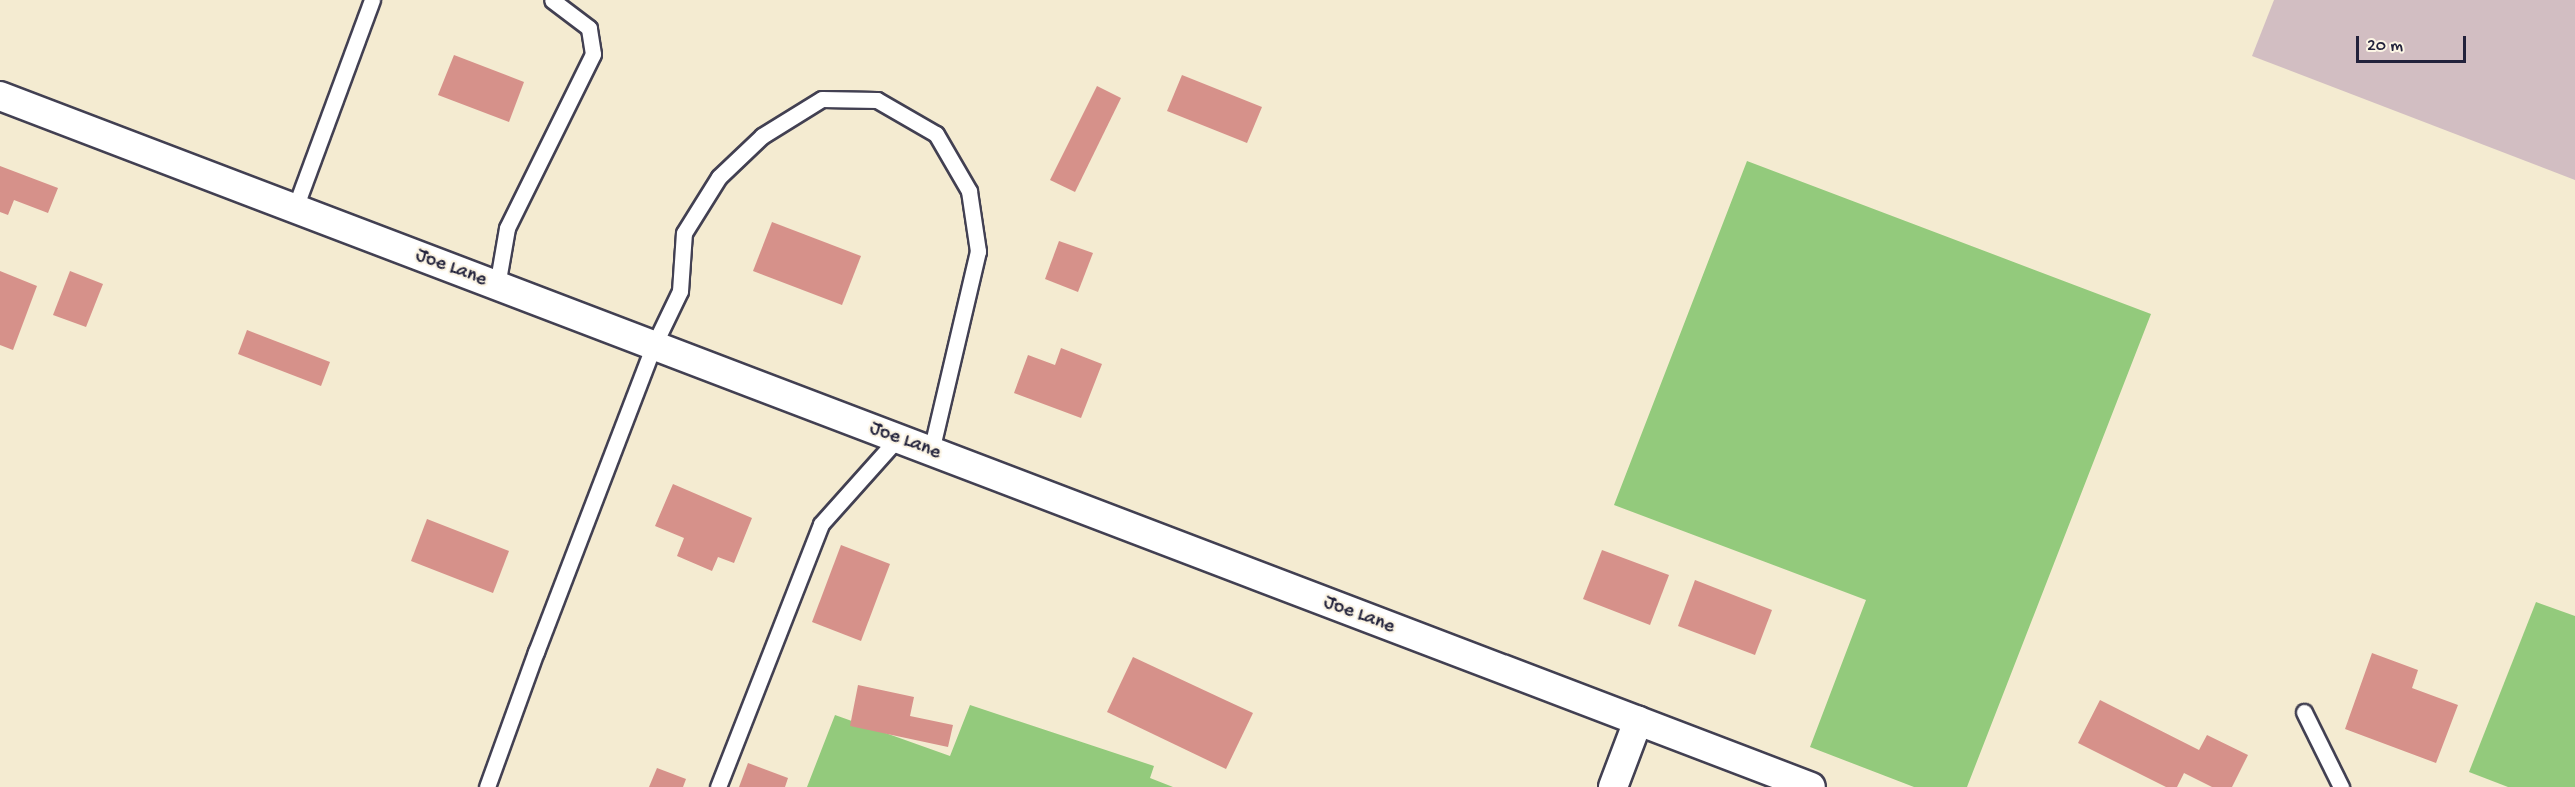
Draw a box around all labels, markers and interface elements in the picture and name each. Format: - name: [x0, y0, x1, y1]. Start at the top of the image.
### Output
- scale bar: [2359, 24, 2468, 62]
- text: 20 m: [2367, 36, 2403, 57]
- street label: Joe Lane: [412, 243, 490, 293]
- street label: Joe Lane: [866, 416, 944, 466]
- street label: Joe Lane: [1320, 590, 1398, 640]

